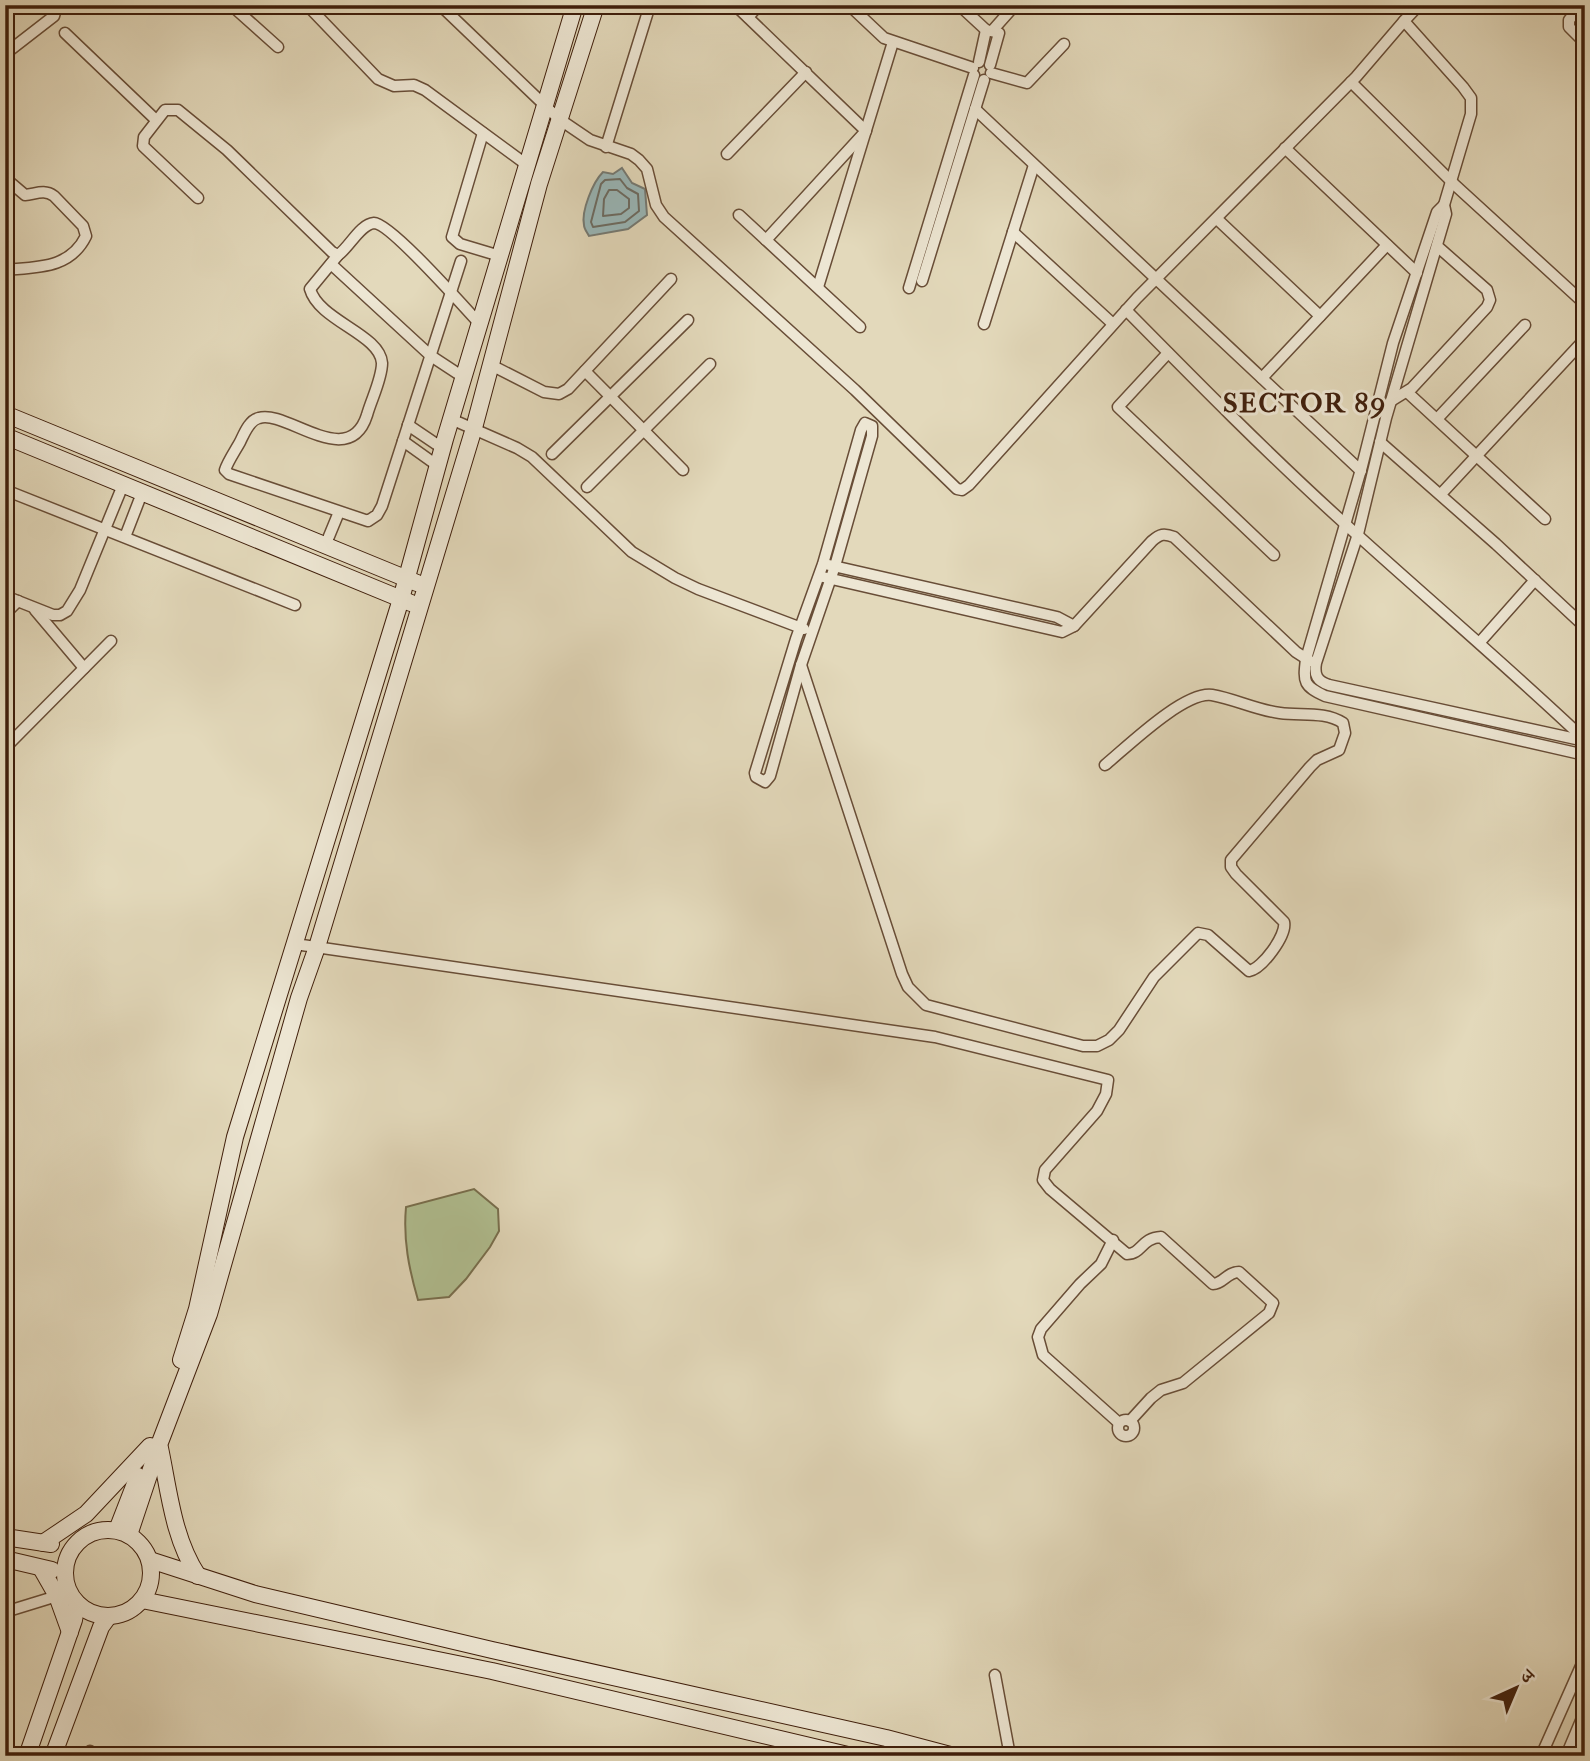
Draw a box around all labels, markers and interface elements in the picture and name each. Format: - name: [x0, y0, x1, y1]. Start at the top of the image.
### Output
- district label: SECTOR 89: [1223, 386, 1387, 419]
- north arrow: [1482, 1652, 1552, 1722]
- text: उ: [1515, 1664, 1539, 1689]

